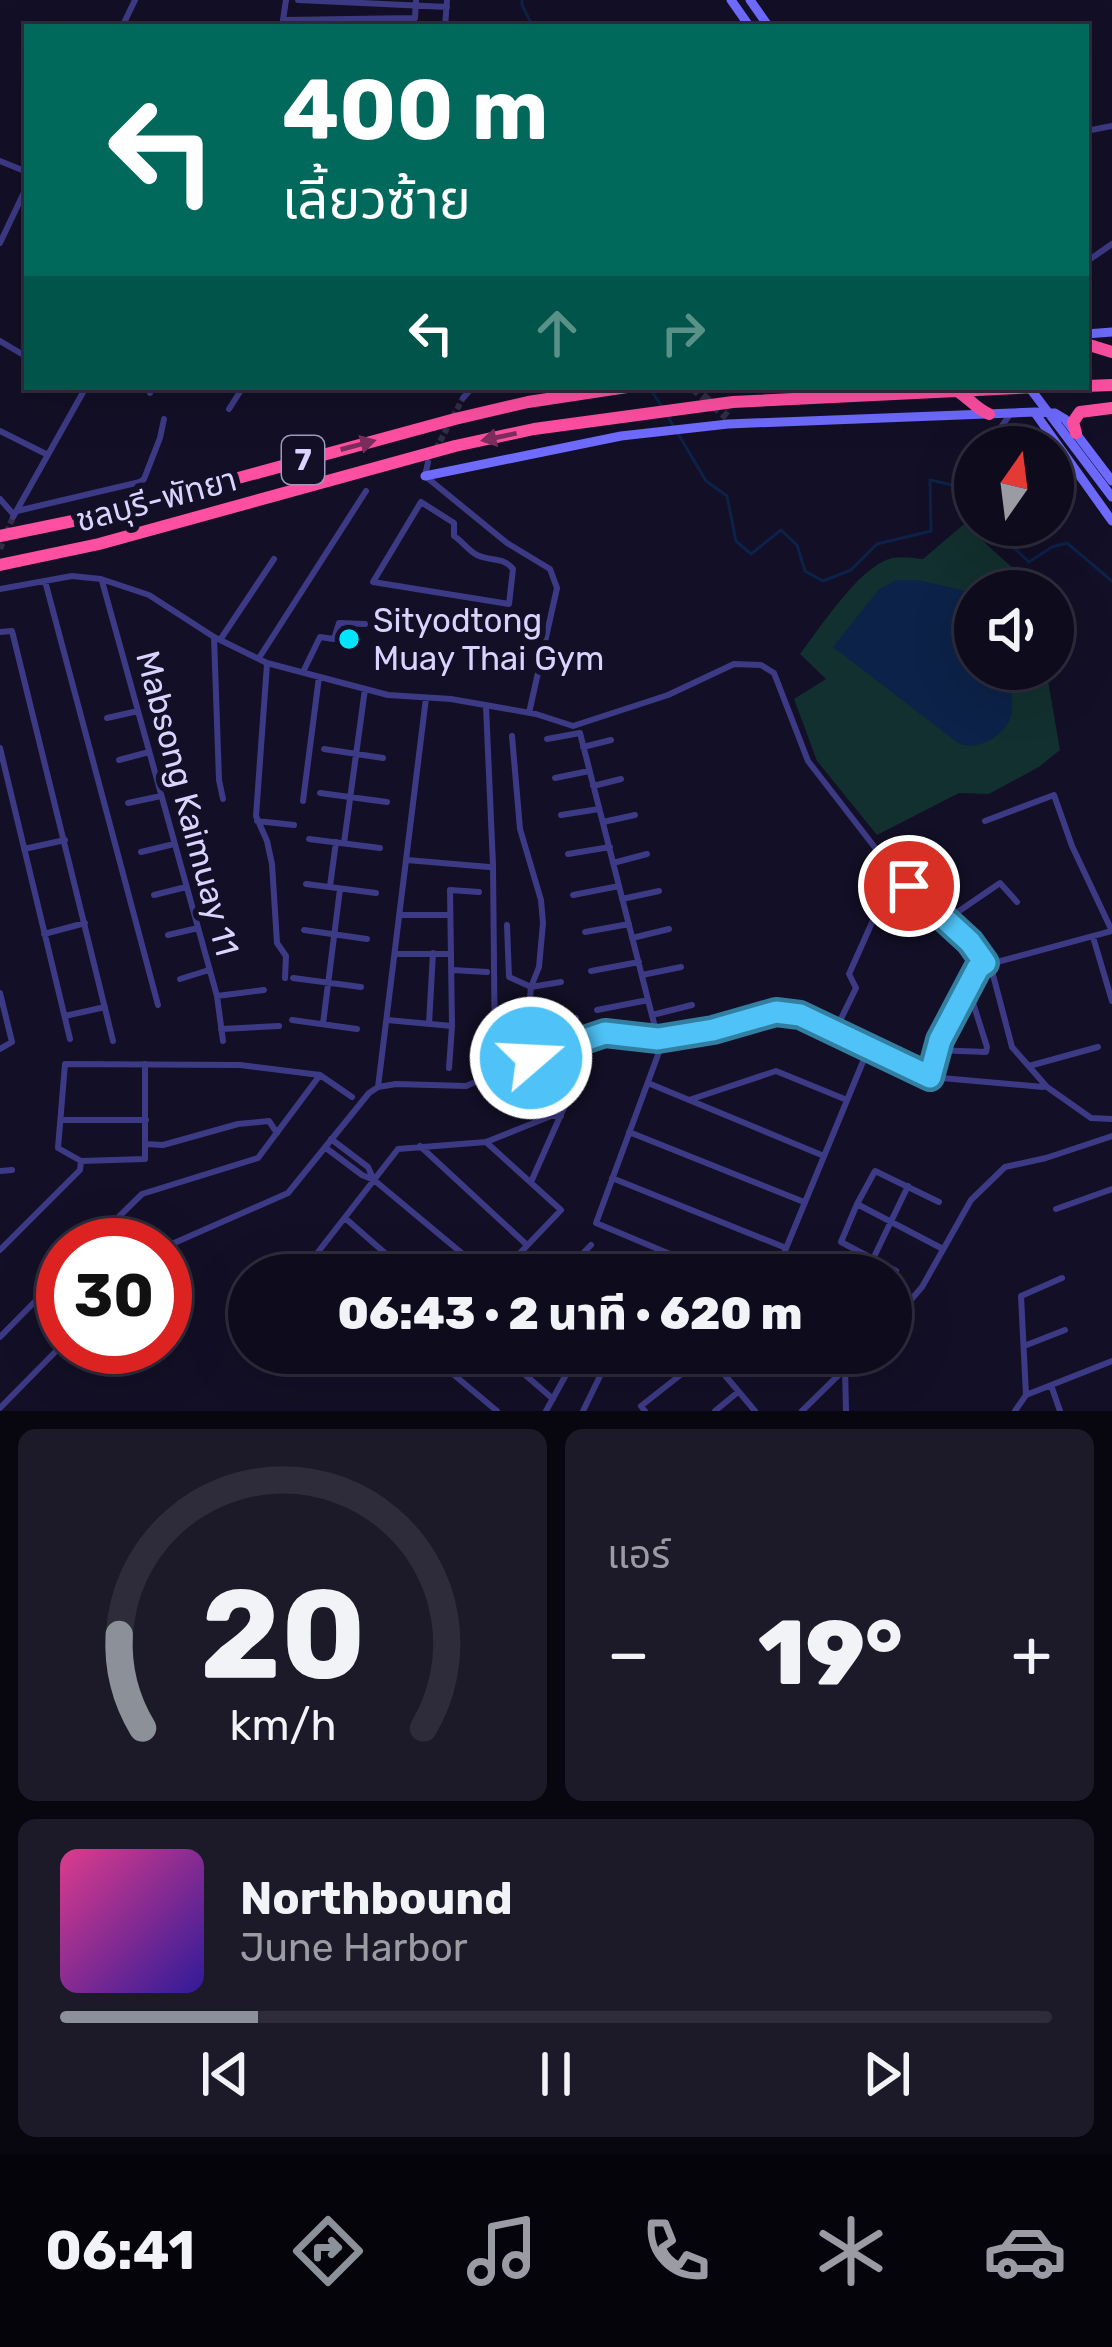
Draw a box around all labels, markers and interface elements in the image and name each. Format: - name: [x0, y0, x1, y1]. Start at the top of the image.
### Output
- text: 400 m: [282, 60, 548, 160]
- icon: left: [84, 72, 240, 228]
- text: เลี้ยวซ้าย: [282, 168, 471, 232]
- icon: left: [398, 300, 464, 366]
- icon: ahead: [524, 300, 590, 366]
- icon: right: [650, 300, 716, 366]
- north arrow: [954, 426, 1074, 546]
- map controls: [954, 426, 1074, 690]
- one-way arrow: [479, 428, 517, 447]
- one-way arrow: [339, 435, 376, 454]
- road number: 7: [282, 436, 324, 484]
- street label: ชลบุรี-พัทยา: [71, 459, 241, 541]
- button: sound: [954, 570, 1074, 690]
- place label: Sityodtong Muay Thai Gym: [373, 601, 604, 678]
- marker: Sityodtong Muay Thai Gym: [336, 626, 362, 652]
- street label: Mabsong Kaimuay 11: [128, 646, 247, 960]
- pin: [858, 835, 960, 937]
- icon: arrive: [876, 853, 942, 919]
- position arrow: [468, 995, 594, 1121]
- speed limit sign: 30: [36, 1218, 192, 1374]
- text: 06:43 · 2 นาที · 620 m: [337, 1287, 803, 1340]
- text: แอร์: [607, 1532, 670, 1578]
- text: 20: [200, 1560, 365, 1708]
- text: 19°: [758, 1600, 903, 1707]
- text: −: [607, 1614, 650, 1693]
- text: +: [1011, 1614, 1052, 1693]
- text: km/h: [229, 1700, 336, 1751]
- text: Northbound: [240, 1872, 513, 1925]
- text: June Harbor: [240, 1925, 468, 1971]
- icon: previous: [192, 2041, 258, 2107]
- icon: pause: [523, 2041, 589, 2107]
- icon: next: [854, 2041, 920, 2107]
- icon: directions: [286, 2209, 370, 2293]
- icon: music: [460, 2209, 544, 2293]
- icon: phone: [634, 2209, 718, 2293]
- icon: climate: [809, 2209, 893, 2293]
- icon: car: [983, 2209, 1067, 2293]
- text: 06:41: [45, 2219, 195, 2283]

